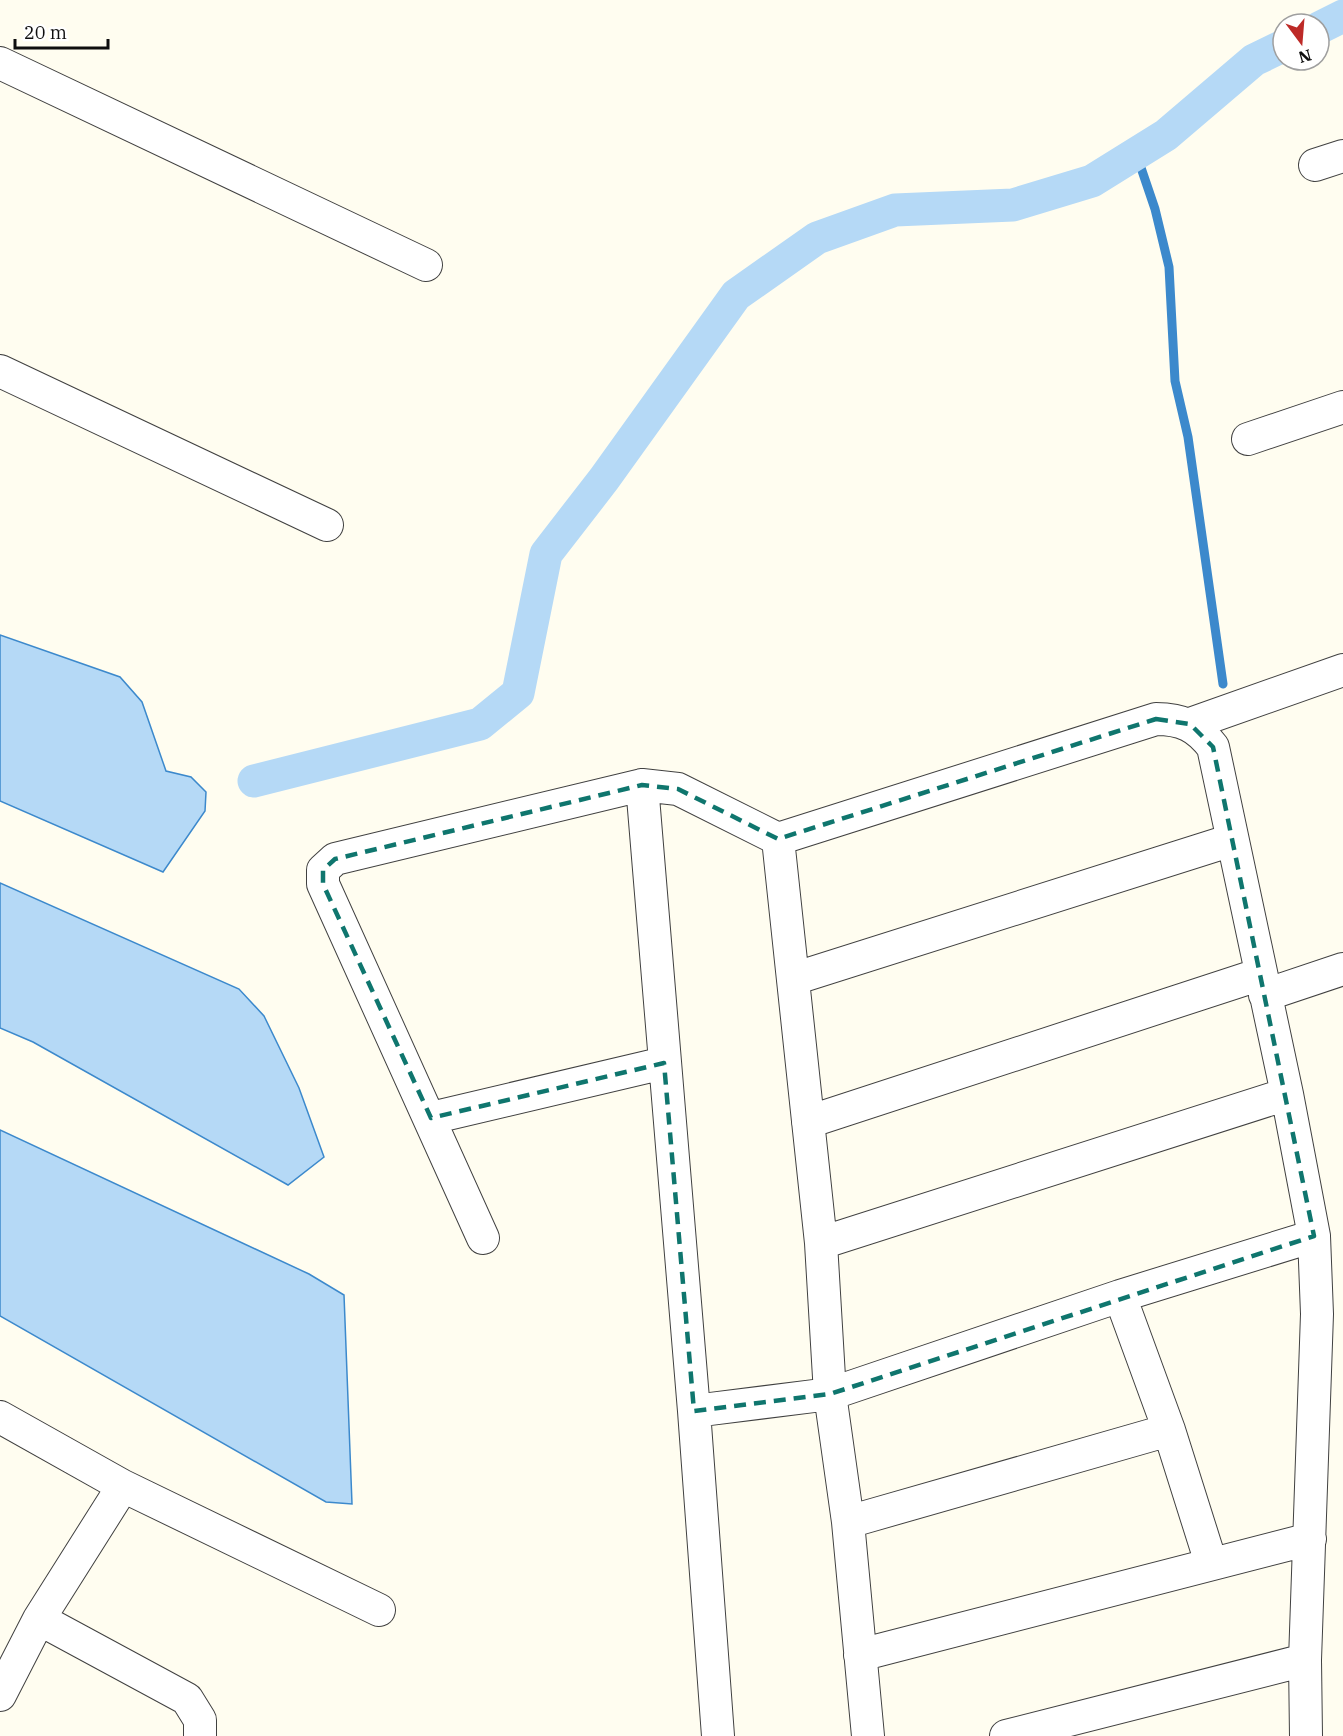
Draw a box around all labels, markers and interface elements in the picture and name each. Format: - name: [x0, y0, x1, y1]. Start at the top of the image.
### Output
- scale bar: [15, 12, 108, 50]
- north arrow: [1271, 12, 1331, 72]
- text: 20 m: [24, 21, 67, 44]
- text: N: [1296, 45, 1314, 68]

